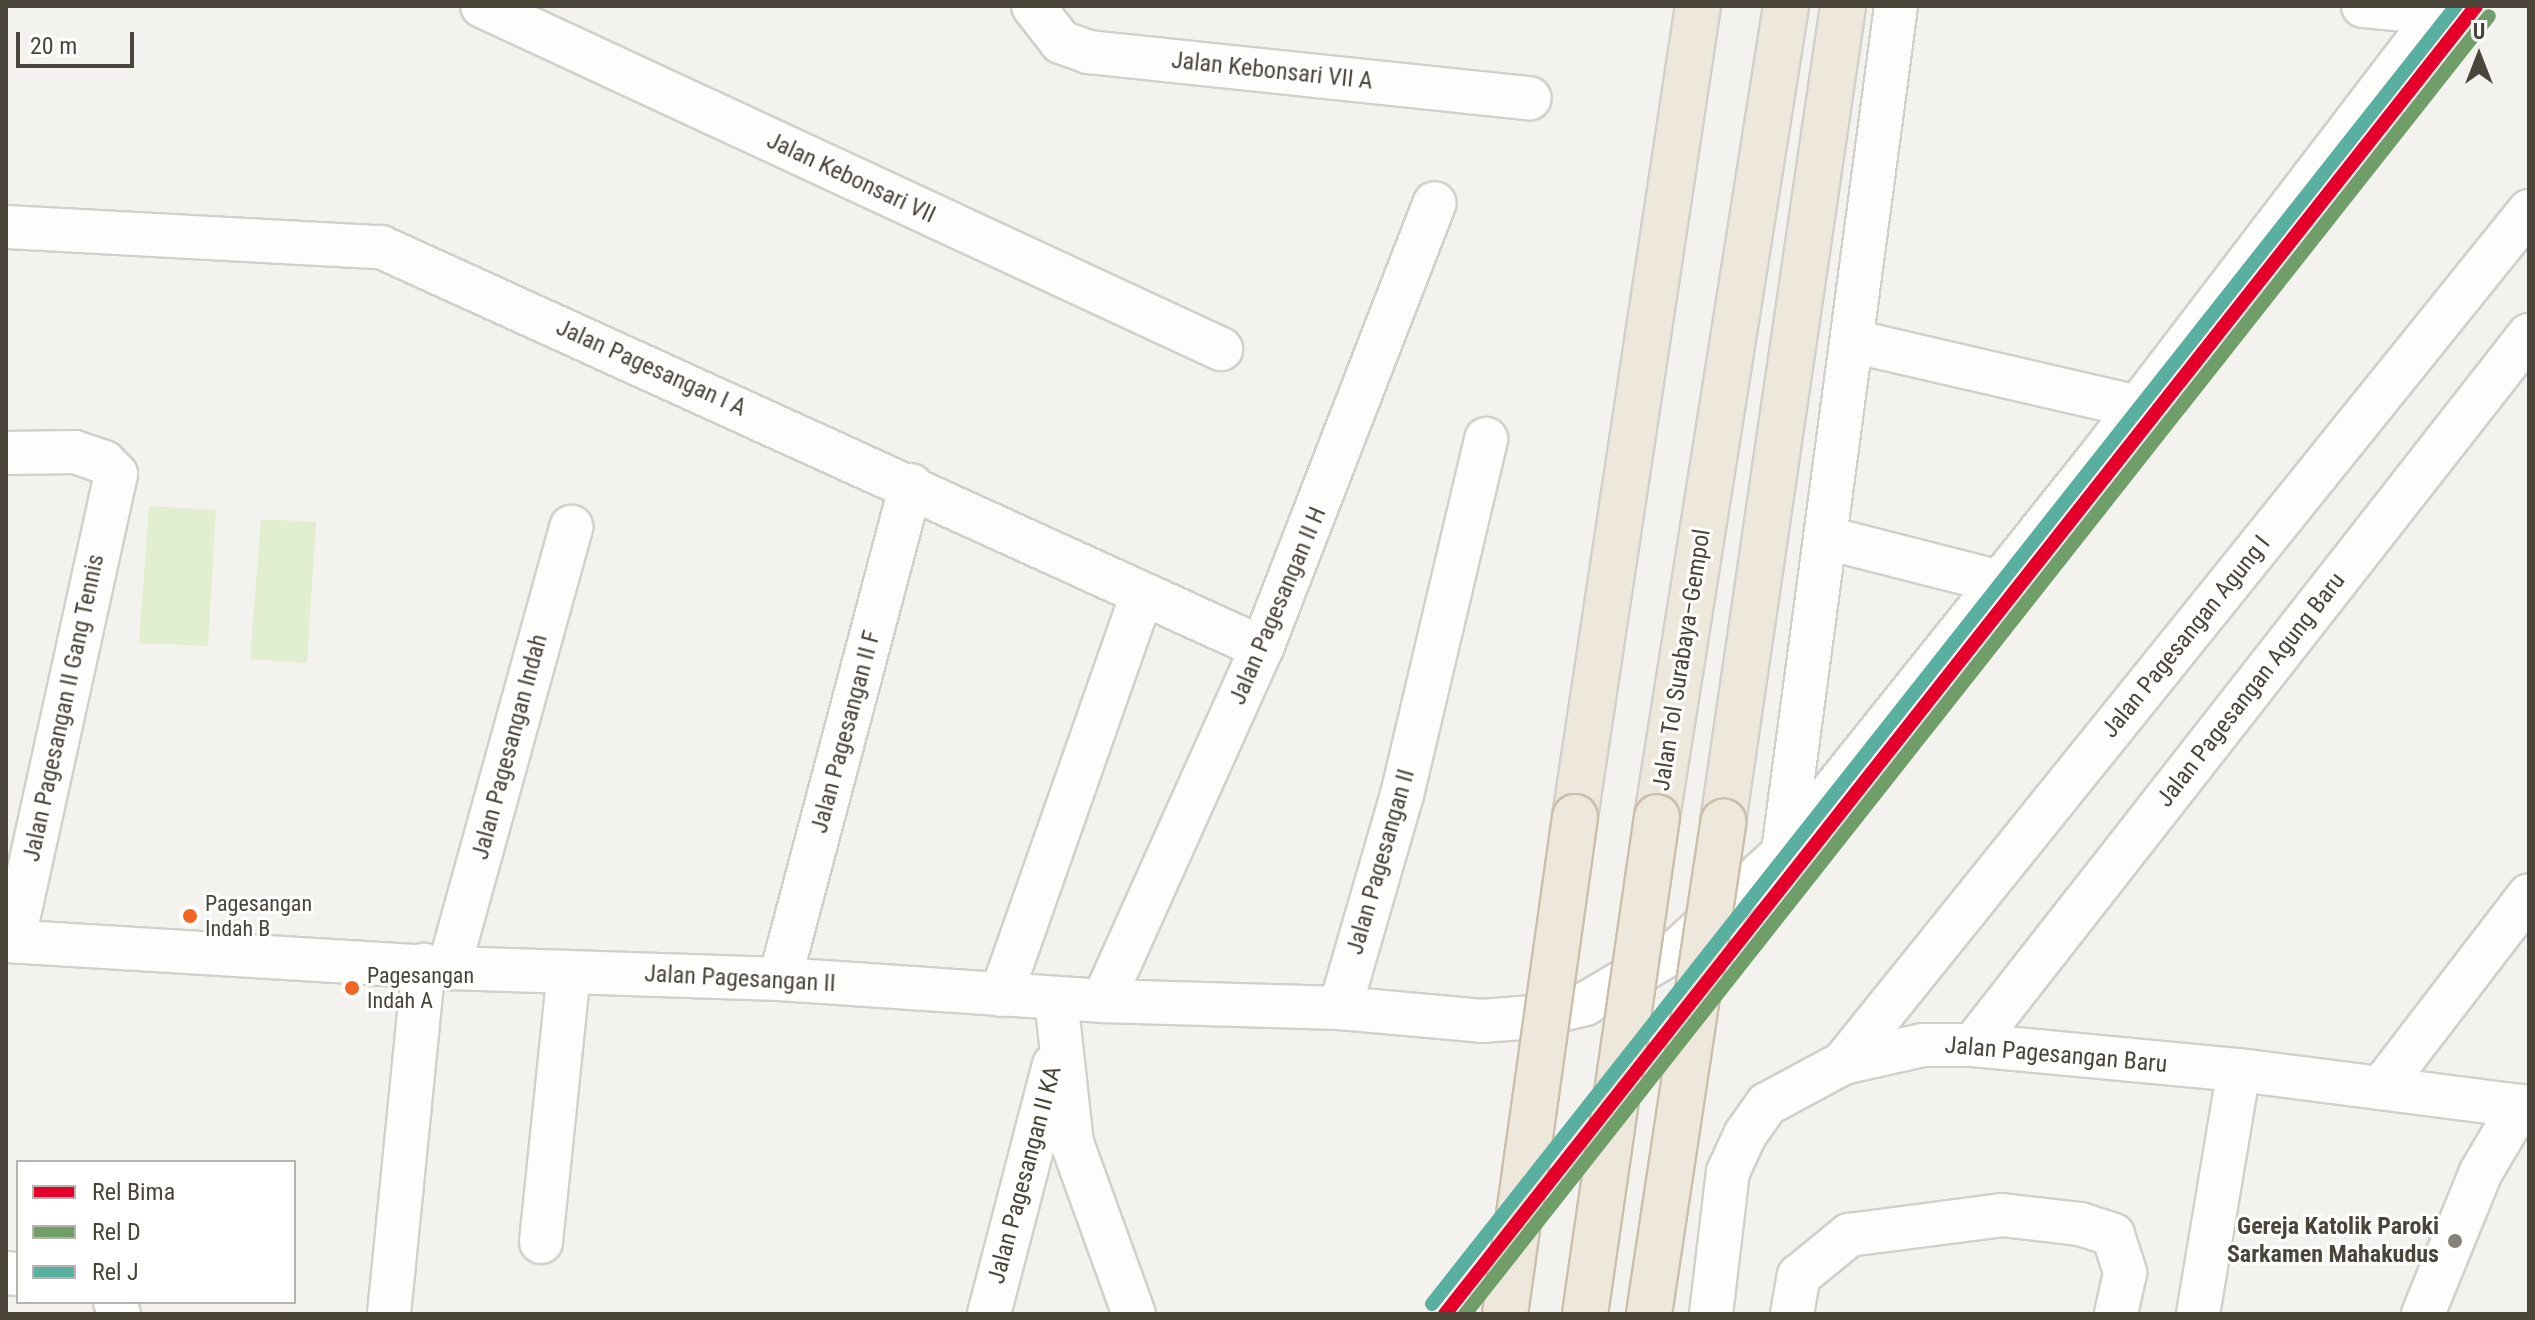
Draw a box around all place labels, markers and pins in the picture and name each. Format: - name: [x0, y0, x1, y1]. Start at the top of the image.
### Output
- place label: Pagesangan Indah B: [205, 890, 312, 942]
- marker: Pagesangan Indah B: [182, 908, 198, 924]
- place label: Pagesangan Indah A: [367, 962, 474, 1014]
- marker: Pagesangan Indah A: [344, 980, 360, 996]
- place label: Gereja Katolik Paroki Sarkamen Mahakudus: [2227, 1213, 2439, 1269]
- marker: Gereja Katolik Paroki Sarkamen Mahakudus: [2446, 1232, 2464, 1250]

